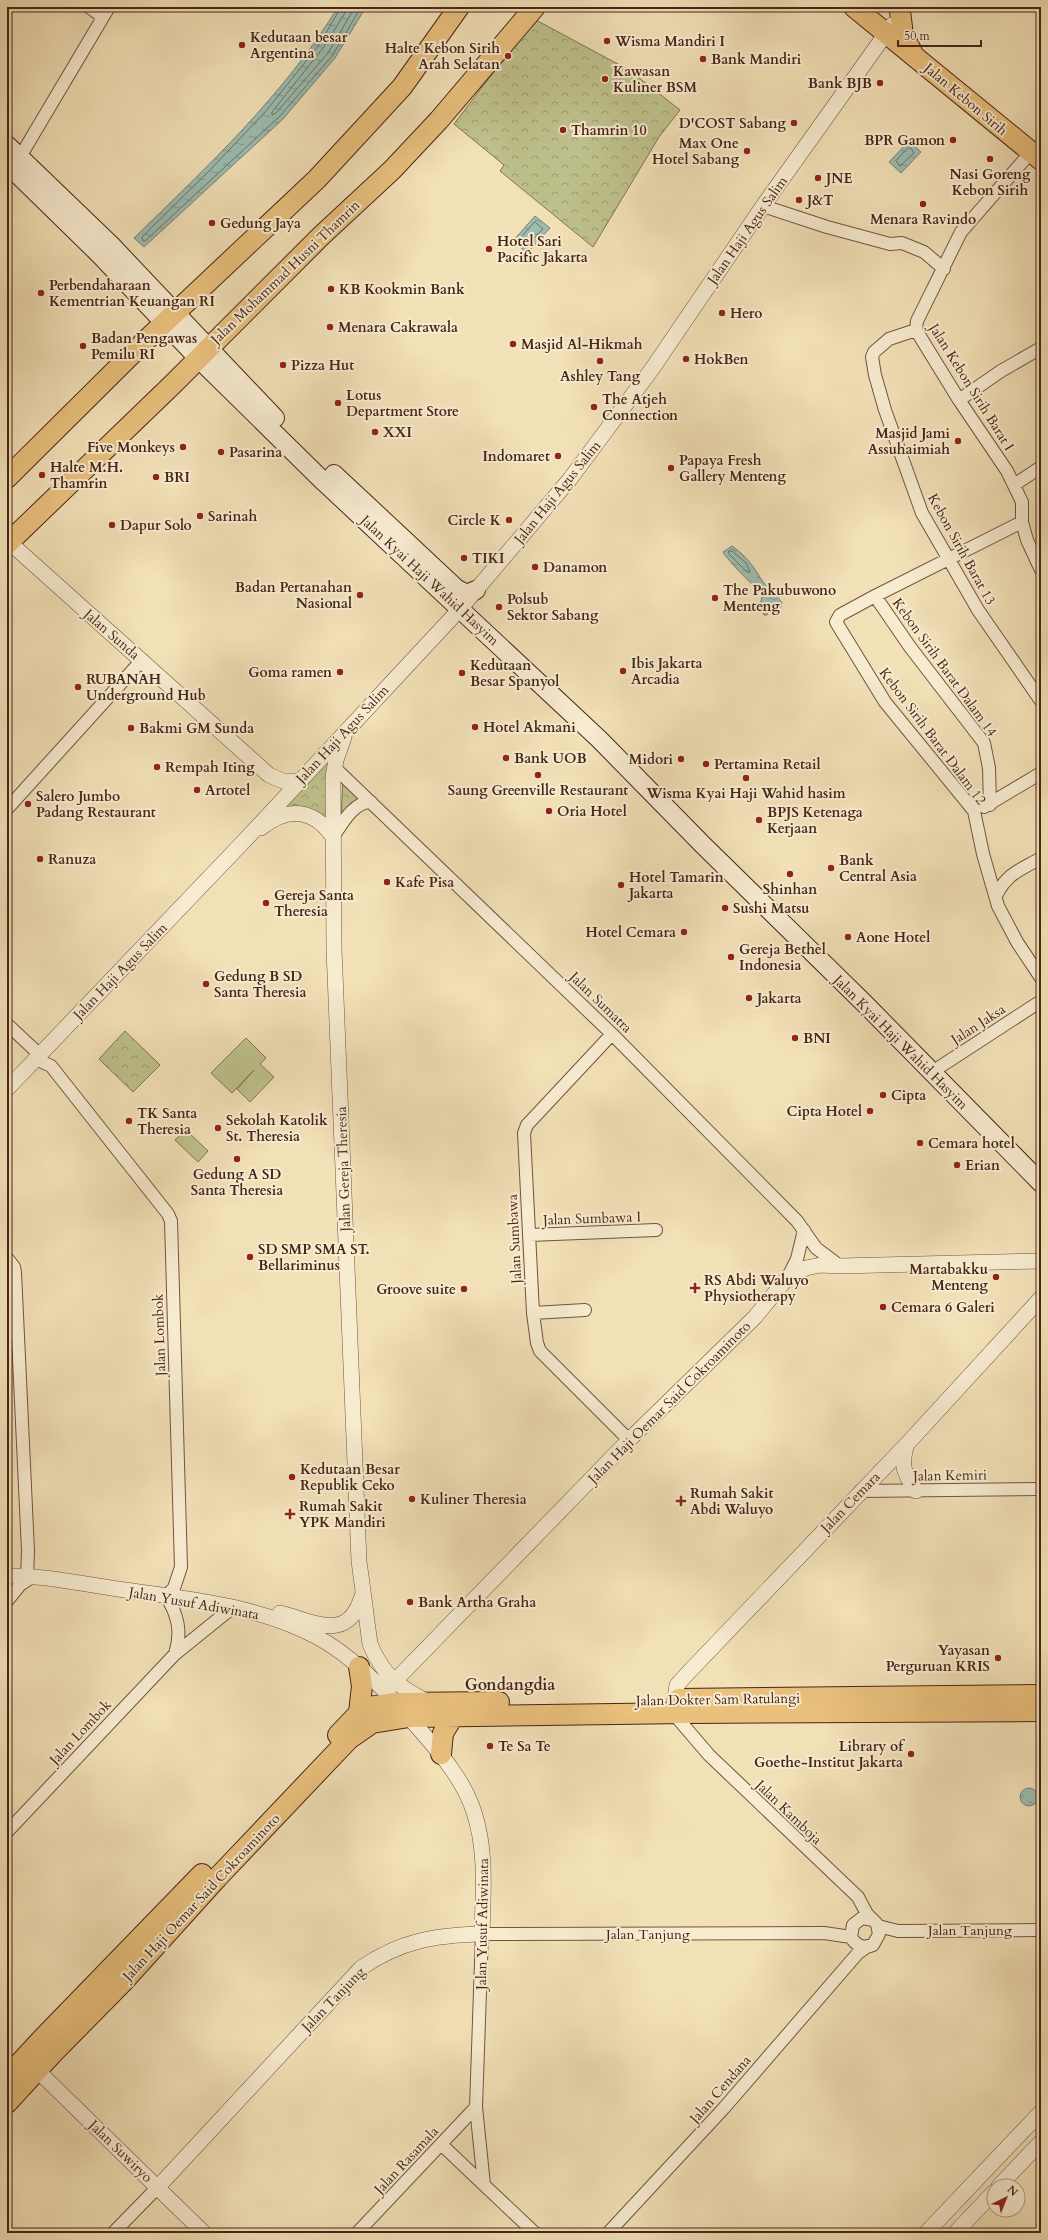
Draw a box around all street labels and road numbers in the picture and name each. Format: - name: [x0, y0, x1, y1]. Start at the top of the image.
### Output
- street label: Jalan Kebon Sirih: [918, 58, 1012, 140]
- street label: Jalan Haji Agus Salim: [702, 172, 792, 290]
- street label: Jalan Mohammad Husni Thamrin: [205, 196, 364, 350]
- street label: Jalan Kebon Sirih Barat I: [924, 318, 1019, 455]
- street label: Jalan Haji Agus Salim: [509, 437, 605, 550]
- street label: Kebon Sirih Barat 13: [923, 490, 1000, 608]
- street label: Jalan Kyai Haji Wahid Hasyim: [355, 510, 503, 650]
- street label: Kebon Sirih Barat Dalam 14: [888, 594, 1001, 740]
- street label: Jalan Sunda: [78, 603, 144, 664]
- street label: Kebon Sirih Barat Dalam 12: [875, 664, 990, 809]
- street label: Jalan Haji Agus Salim: [290, 681, 393, 789]
- street label: Jalan Haji Agus Salim: [68, 919, 172, 1025]
- street label: Jalan Sumatra: [564, 966, 636, 1037]
- street label: Jalan Kyai Haji Wahid Hasyim: [828, 970, 972, 1114]
- street label: Jalan Jaksa: [946, 1000, 1009, 1050]
- street label: Jalan Gereja Theresia: [332, 1106, 355, 1234]
- street label: Jalan Sumbawa: [503, 1194, 526, 1286]
- street label: Jalan Sumbawa I: [541, 1207, 642, 1230]
- street label: Jalan Lombok: [149, 1293, 171, 1379]
- street label: Jalan Haji Oemar Said Cokroaminoto: [582, 1317, 755, 1489]
- street label: Jalan Kemiri: [911, 1465, 987, 1486]
- street label: Jalan Cemara: [815, 1468, 884, 1539]
- street label: Jalan Yusuf Adiwinata: [125, 1582, 260, 1624]
- street label: Jalan Dokter Sam Ratulangi: [634, 1689, 800, 1710]
- street label: Jalan Lombok: [44, 1695, 116, 1770]
- street label: Jalan Kamboja: [750, 1774, 826, 1849]
- street label: Jalan Haji Oemar Said Cokroaminoto: [117, 1809, 285, 1987]
- street label: Jalan Yusuf Adiwinata: [472, 1858, 493, 1992]
- street label: Jalan Tanjung: [926, 1921, 1012, 1940]
- street label: Jalan Tanjung: [604, 1925, 690, 1944]
- street label: Jalan Tanjung: [296, 1962, 369, 2038]
- street label: Jalan Cendana: [684, 2051, 755, 2129]
- street label: Jalan Suwiryo: [83, 2115, 157, 2187]
- street label: Jalan Rasamala: [369, 2122, 443, 2200]

